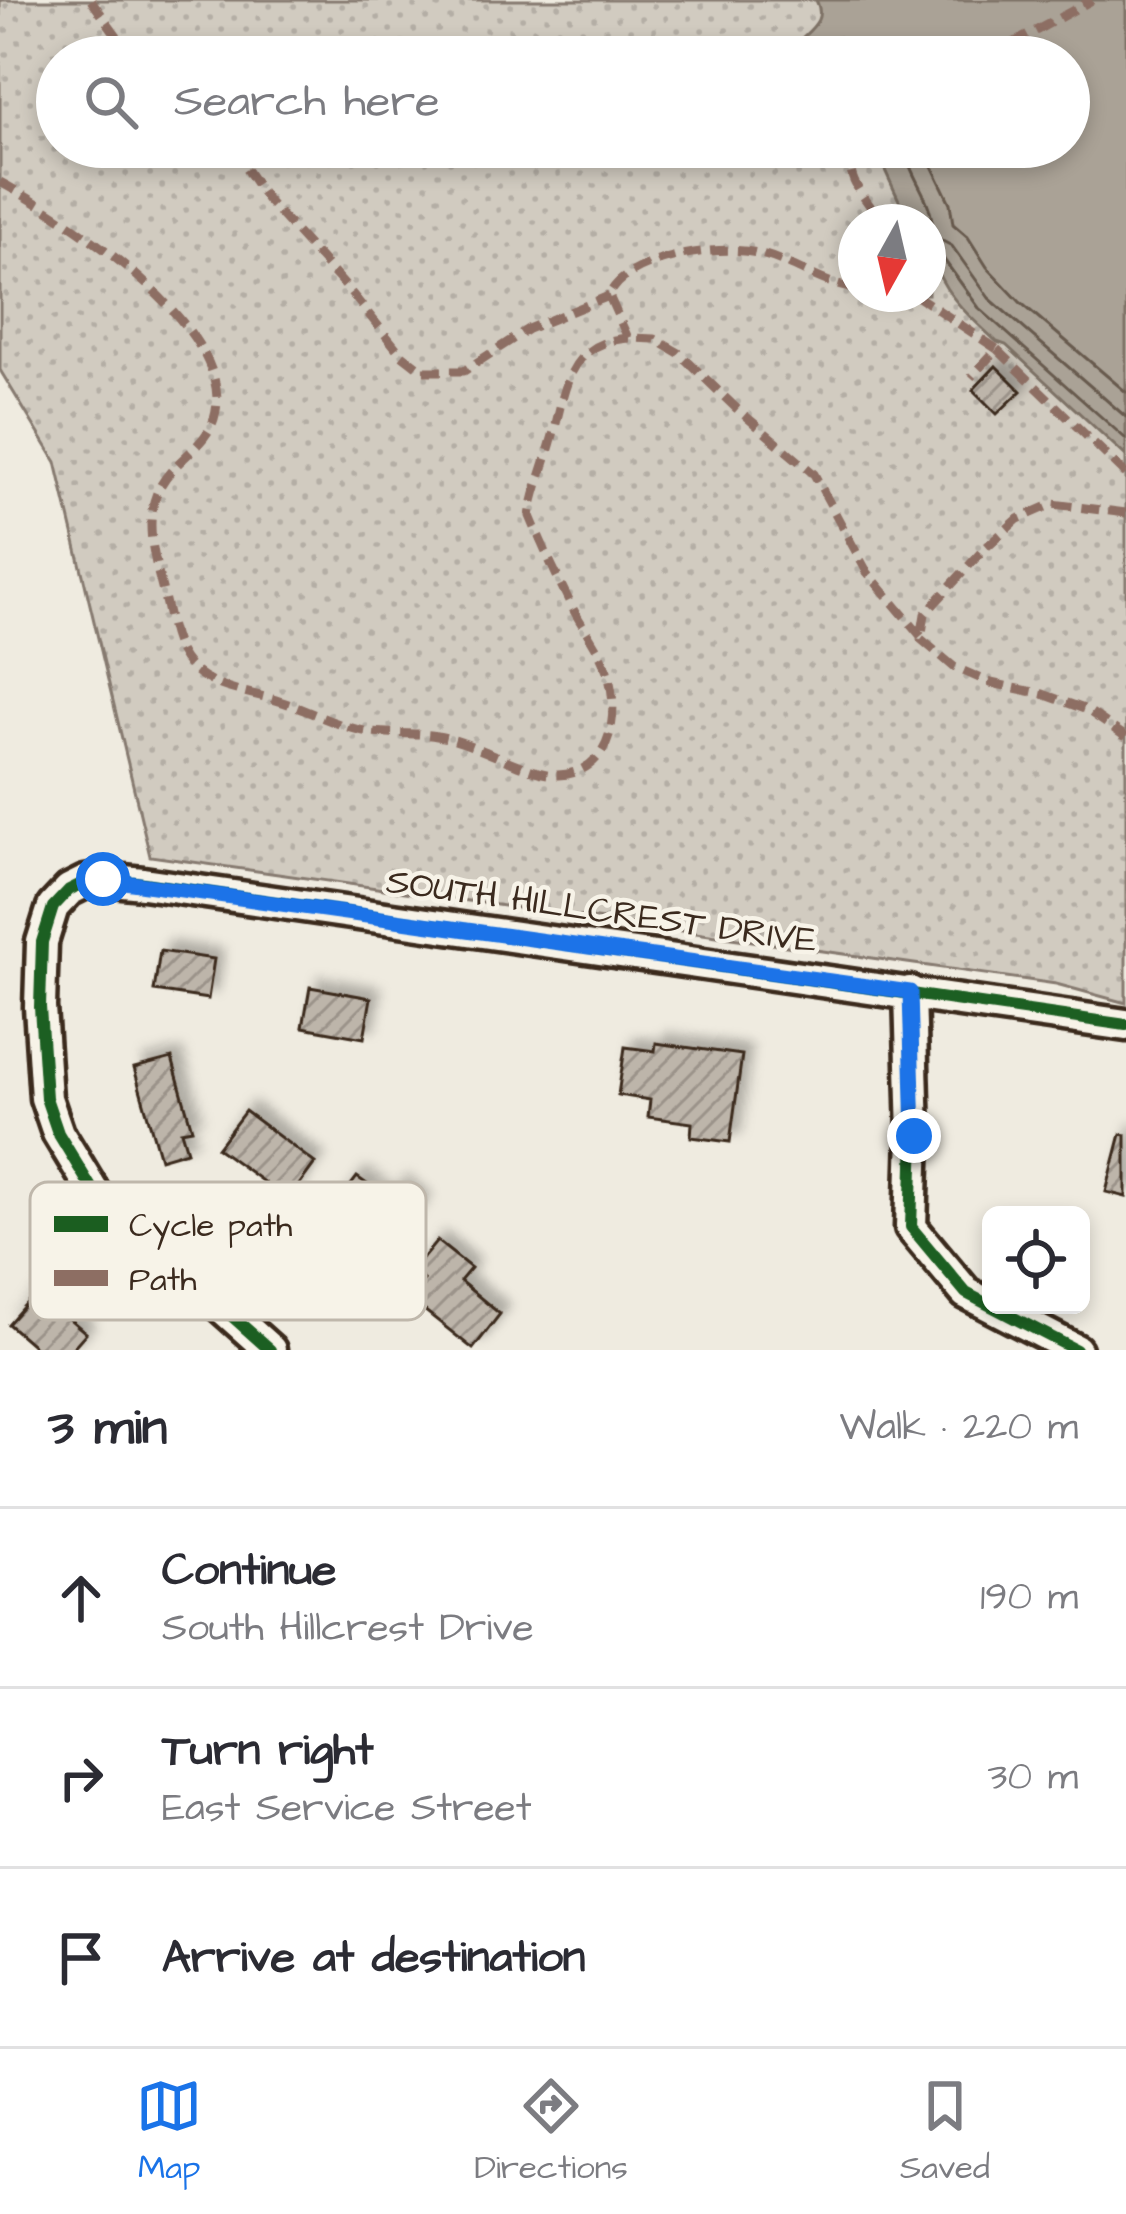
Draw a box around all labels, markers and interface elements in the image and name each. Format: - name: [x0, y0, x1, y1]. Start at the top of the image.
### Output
- search box: [36, 36, 1090, 168]
- icon: search: [78, 69, 144, 135]
- text: Search here: [174, 71, 440, 133]
- north arrow: [838, 204, 946, 312]
- route start: [76, 852, 130, 906]
- street label: SOUTH HILLCREST DRIVE: [383, 856, 820, 967]
- route end: [887, 1109, 941, 1163]
- legend: [30, 1182, 426, 1320]
- text: Cycle path: [129, 1203, 293, 1250]
- map controls: [982, 1206, 1090, 1314]
- button: locate: [982, 1206, 1090, 1314]
- text: Path: [129, 1257, 197, 1303]
- text: 3 min: [48, 1393, 167, 1464]
- text: Walk · 220 m: [839, 1401, 1078, 1455]
- text: Continue: [162, 1540, 336, 1602]
- icon: ahead: [48, 1565, 114, 1631]
- text: 190 m: [980, 1571, 1078, 1625]
- text: South Hillcrest Drive: [162, 1602, 534, 1656]
- text: Turn right: [162, 1720, 374, 1782]
- icon: right: [48, 1745, 114, 1811]
- text: 30 m: [988, 1751, 1078, 1805]
- text: East Service Street: [162, 1782, 531, 1836]
- icon: arrive: [48, 1925, 114, 1991]
- text: Arrive at destination: [162, 1927, 585, 1989]
- tab: Map: [136, 2073, 202, 2191]
- tab: Directions: [474, 2073, 628, 2191]
- tab: Saved: [900, 2073, 990, 2191]

